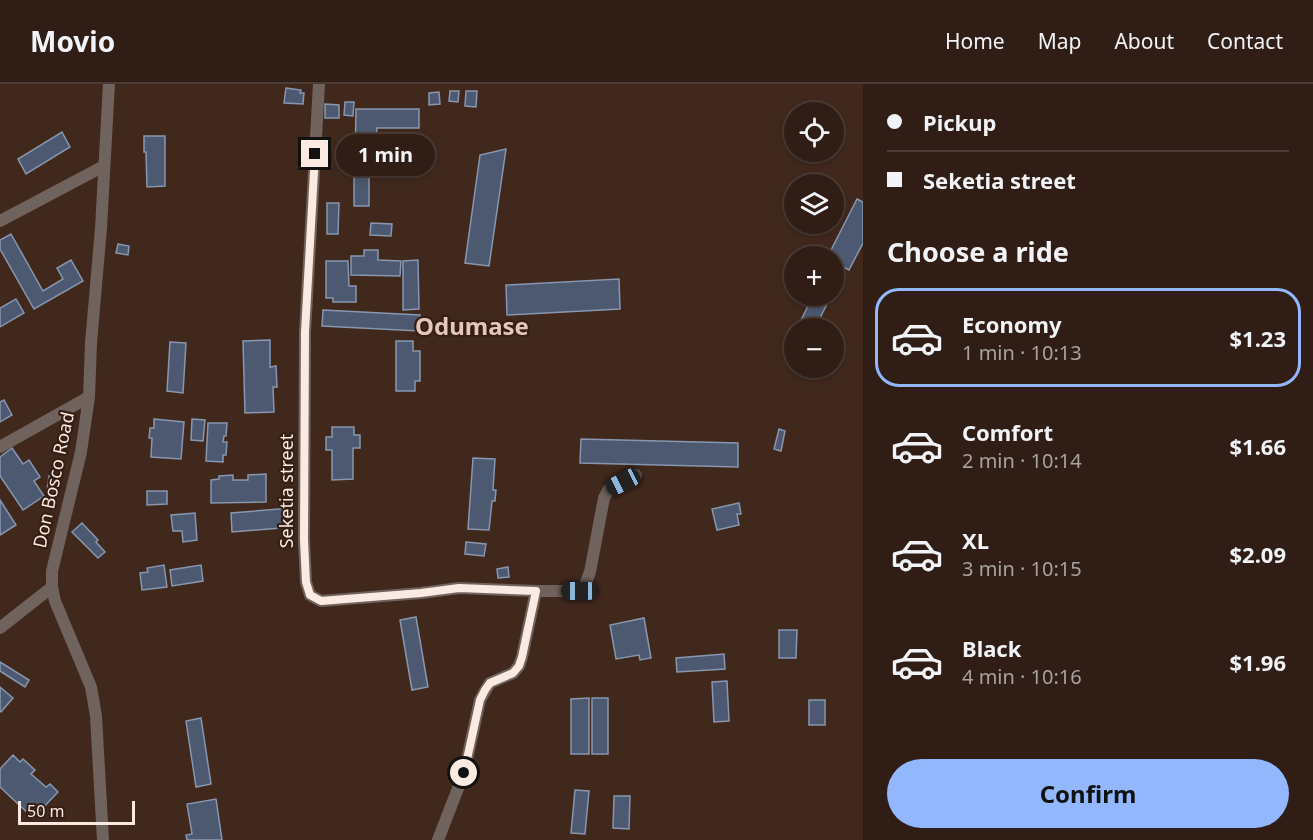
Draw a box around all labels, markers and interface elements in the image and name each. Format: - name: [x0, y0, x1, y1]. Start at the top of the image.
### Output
- text: Movio: [30, 22, 115, 60]
- text: Home: [945, 27, 1005, 55]
- text: Map: [1038, 27, 1081, 55]
- text: About: [1114, 27, 1174, 55]
- text: Contact: [1207, 27, 1283, 55]
- map controls: [784, 102, 844, 378]
- button: locate: [784, 102, 844, 162]
- text: Pickup: [923, 107, 996, 137]
- callout: 1 min: [336, 133, 435, 175]
- route end: [301, 140, 328, 167]
- text: 1 min: [358, 141, 413, 168]
- text: Seketia street: [923, 165, 1076, 195]
- button: layers: [784, 174, 844, 234]
- text: Choose a ride: [887, 233, 1069, 270]
- button: +: [784, 246, 844, 306]
- district label: Odumase: [415, 309, 529, 342]
- text: Economy: [962, 309, 1061, 339]
- icon: car: [890, 311, 944, 365]
- button: −: [784, 318, 844, 378]
- text: $1.23: [1229, 323, 1286, 353]
- text: 1 min · 10:13: [962, 339, 1082, 366]
- street label: Don Bosco Road: [27, 410, 79, 550]
- text: Comfort: [962, 417, 1053, 447]
- icon: car: [890, 419, 944, 473]
- text: $1.66: [1229, 431, 1286, 461]
- street label: Seketia street: [274, 433, 298, 548]
- text: 2 min · 10:14: [962, 447, 1082, 474]
- car: [603, 466, 643, 498]
- text: XL: [962, 525, 989, 555]
- icon: car: [890, 527, 944, 581]
- text: $2.09: [1229, 539, 1286, 569]
- text: 3 min · 10:15: [962, 555, 1082, 582]
- car: [561, 582, 597, 600]
- text: Black: [962, 633, 1021, 663]
- icon: car: [890, 635, 944, 689]
- text: $1.96: [1229, 647, 1286, 677]
- text: 4 min · 10:16: [962, 663, 1082, 690]
- route start: [450, 759, 477, 786]
- button: Confirm: [887, 759, 1289, 828]
- scale bar: [18, 798, 135, 826]
- text: 50 m: [27, 800, 64, 822]

